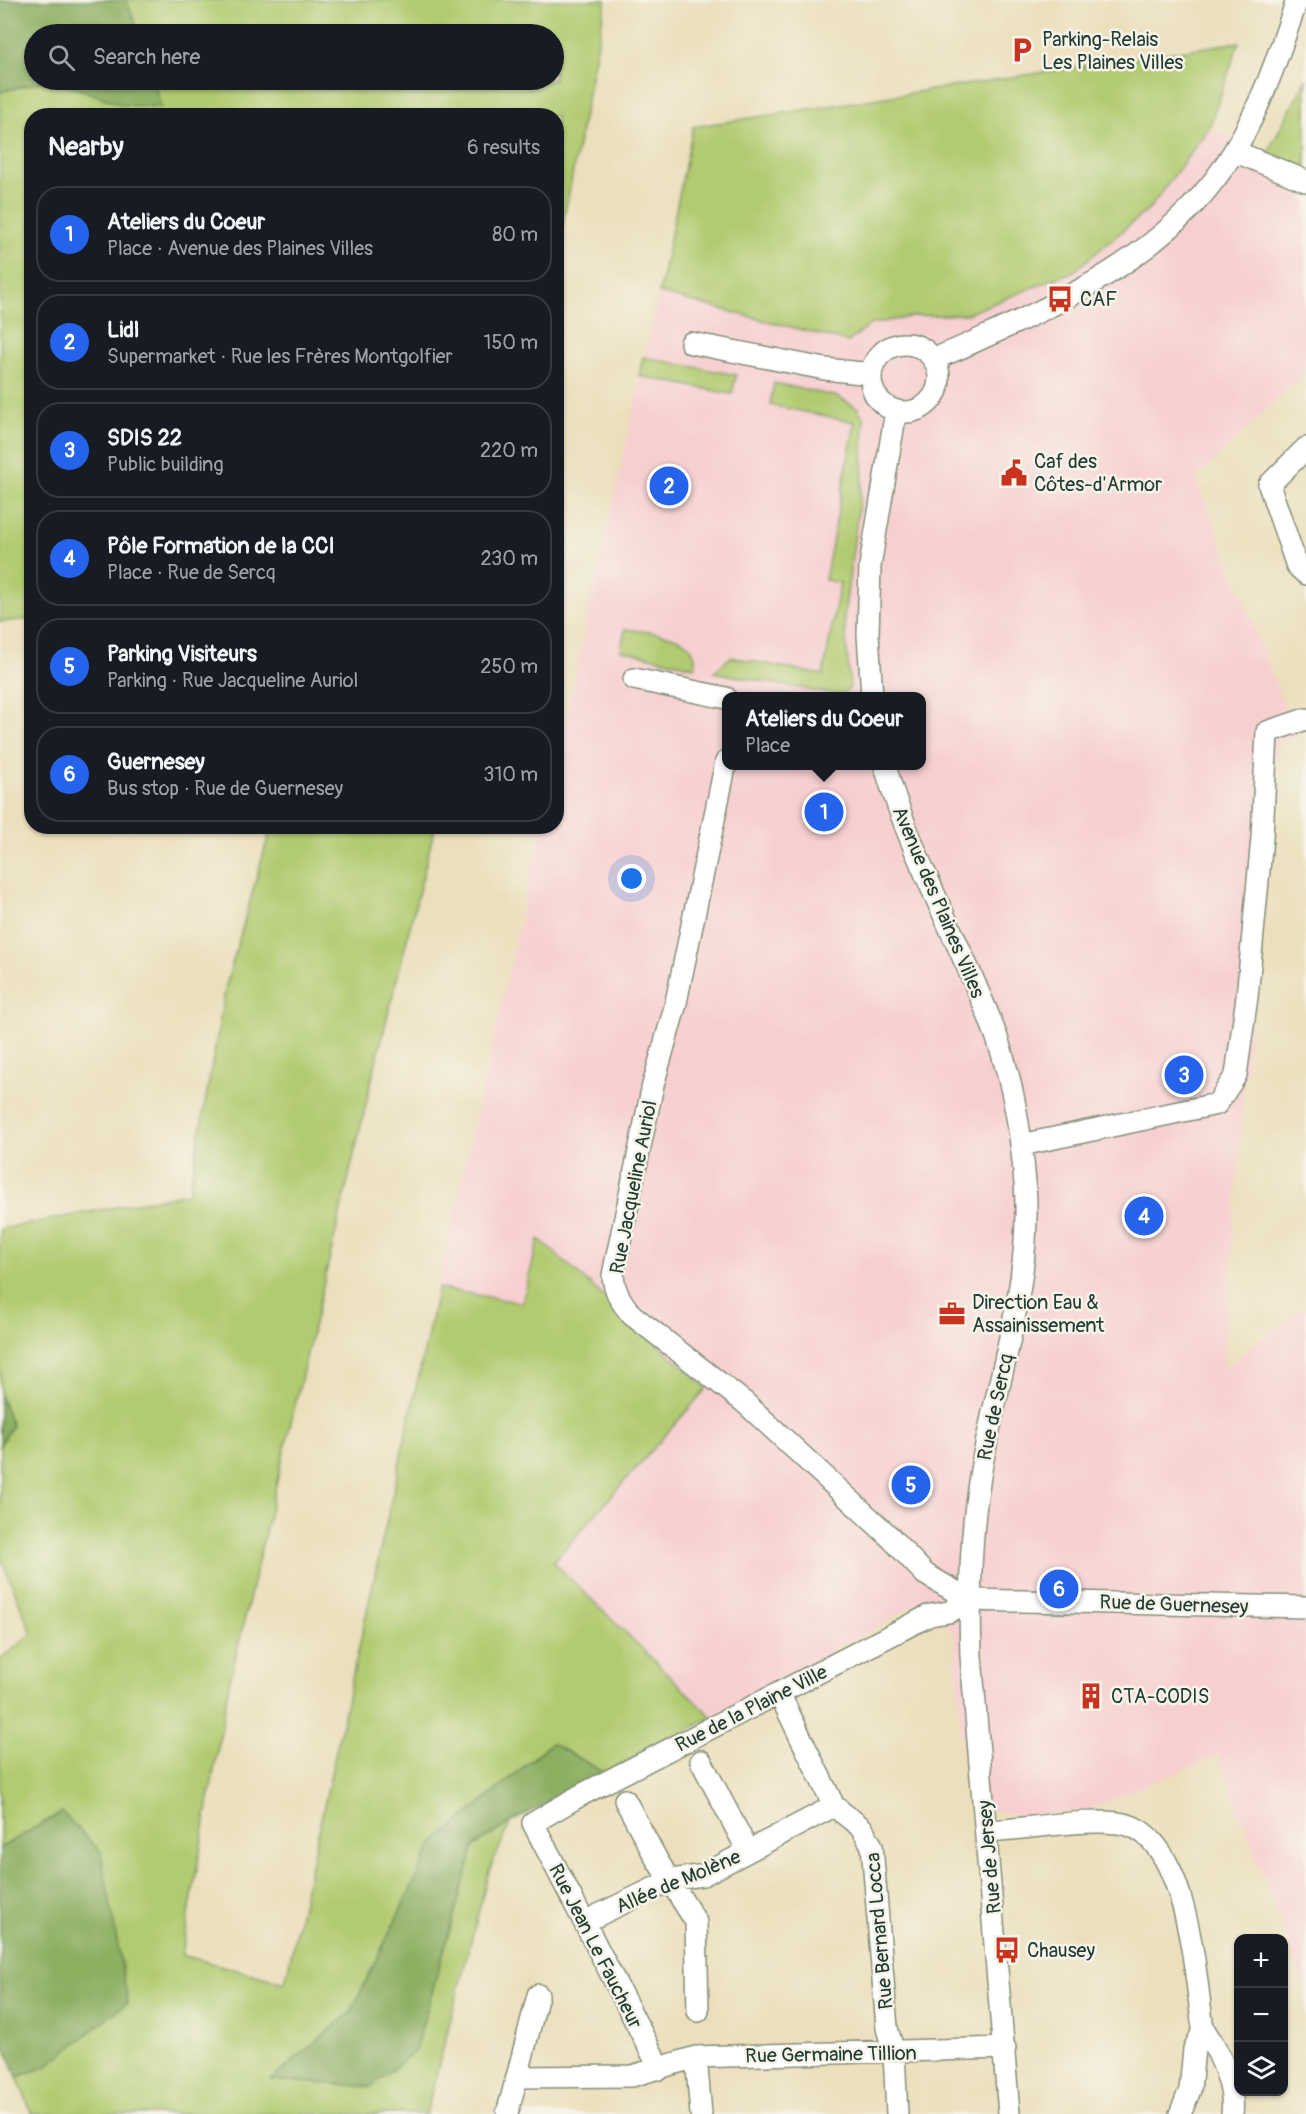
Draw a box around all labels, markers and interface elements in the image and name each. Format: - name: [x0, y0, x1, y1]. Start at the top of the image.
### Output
- search box: [24, 24, 564, 90]
- place label: Parking-Relais Les Plaines Villes: [1042, 27, 1183, 75]
- parking icon: Parking-Relais Les Plaines Villes: [1007, 35, 1037, 65]
- icon: search: [45, 41, 78, 74]
- text: Search here: [93, 43, 200, 71]
- text: Nearby: [48, 131, 124, 163]
- text: 6 results: [467, 135, 540, 160]
- text: Ateliers du Coeur: [107, 208, 265, 236]
- text: 1: [66, 222, 73, 247]
- text: 80 m: [492, 222, 538, 247]
- text: Place · Avenue des Plaines Villes: [107, 236, 373, 261]
- bus stop icon: CAF: [1045, 284, 1075, 314]
- place label: CAF: [1080, 287, 1117, 312]
- text: Lidl: [107, 316, 139, 344]
- text: 2: [64, 330, 75, 355]
- text: 150 m: [484, 330, 538, 355]
- text: Supermarket · Rue les Frères Montgolfier: [107, 344, 453, 369]
- text: SDIS 22: [107, 424, 182, 452]
- text: 3: [64, 438, 75, 463]
- text: 220 m: [480, 438, 538, 463]
- place label: Caf des Côtes-d'Armor: [1034, 449, 1162, 497]
- text: Public building: [107, 452, 223, 477]
- public building icon: Caf des Côtes-d'Armor: [999, 458, 1029, 488]
- pin: 2: [650, 464, 688, 508]
- text: Pôle Formation de la CCI: [107, 532, 335, 560]
- text: 4: [64, 546, 75, 571]
- text: 230 m: [481, 546, 538, 571]
- text: Place · Rue de Sercq: [107, 560, 275, 585]
- text: Parking Visiteurs: [107, 640, 257, 668]
- text: 5: [64, 654, 75, 679]
- text: 250 m: [480, 654, 538, 679]
- text: Parking · Rue Jacqueline Auriol: [107, 668, 358, 693]
- popup: [722, 692, 926, 770]
- text: Ateliers du Coeur: [745, 705, 903, 733]
- text: Place: [745, 733, 790, 758]
- text: Guernesey: [107, 748, 205, 776]
- text: 6: [64, 762, 75, 787]
- text: 310 m: [483, 762, 538, 787]
- text: Bus stop · Rue de Guernesey: [107, 776, 343, 801]
- pin: 1: [804, 790, 844, 834]
- street label: Avenue des Plaines Villes: [887, 803, 990, 1002]
- your location: [617, 864, 646, 893]
- pin: 3: [1164, 1052, 1204, 1098]
- street label: Rue Jacqueline Auriol: [604, 1098, 663, 1276]
- pin: 4: [1124, 1194, 1164, 1238]
- place label: Direction Eau & Assainissement: [972, 1290, 1105, 1338]
- office icon: Direction Eau & Assainissement: [937, 1299, 967, 1329]
- street label: Rue de Sercq: [972, 1351, 1019, 1463]
- pin: 5: [892, 1462, 930, 1508]
- pin: 6: [1040, 1566, 1078, 1612]
- street label: Rue de Guernesey: [1099, 1589, 1249, 1620]
- street label: Rue de la Plaine Ville: [671, 1659, 832, 1758]
- building icon: CTA-CODIS: [1076, 1681, 1106, 1711]
- place label: CTA-CODIS: [1111, 1684, 1209, 1709]
- street label: Rue de Jersey: [972, 1799, 1007, 1915]
- street label: Allée de Molène: [612, 1844, 745, 1919]
- street label: Rue Bernard Locca: [860, 1852, 899, 2010]
- street label: Rue Jean Le Faucheur: [543, 1860, 648, 2033]
- map controls: [1234, 1934, 1288, 2096]
- button: +: [1234, 1934, 1288, 1988]
- bus stop icon: Chausey: [992, 1935, 1022, 1965]
- place label: Chausey: [1027, 1938, 1095, 1963]
- button: −: [1234, 1988, 1288, 2042]
- street label: Rue Germaine Tillion: [745, 2041, 917, 2068]
- button: layers: [1234, 2042, 1288, 2096]

